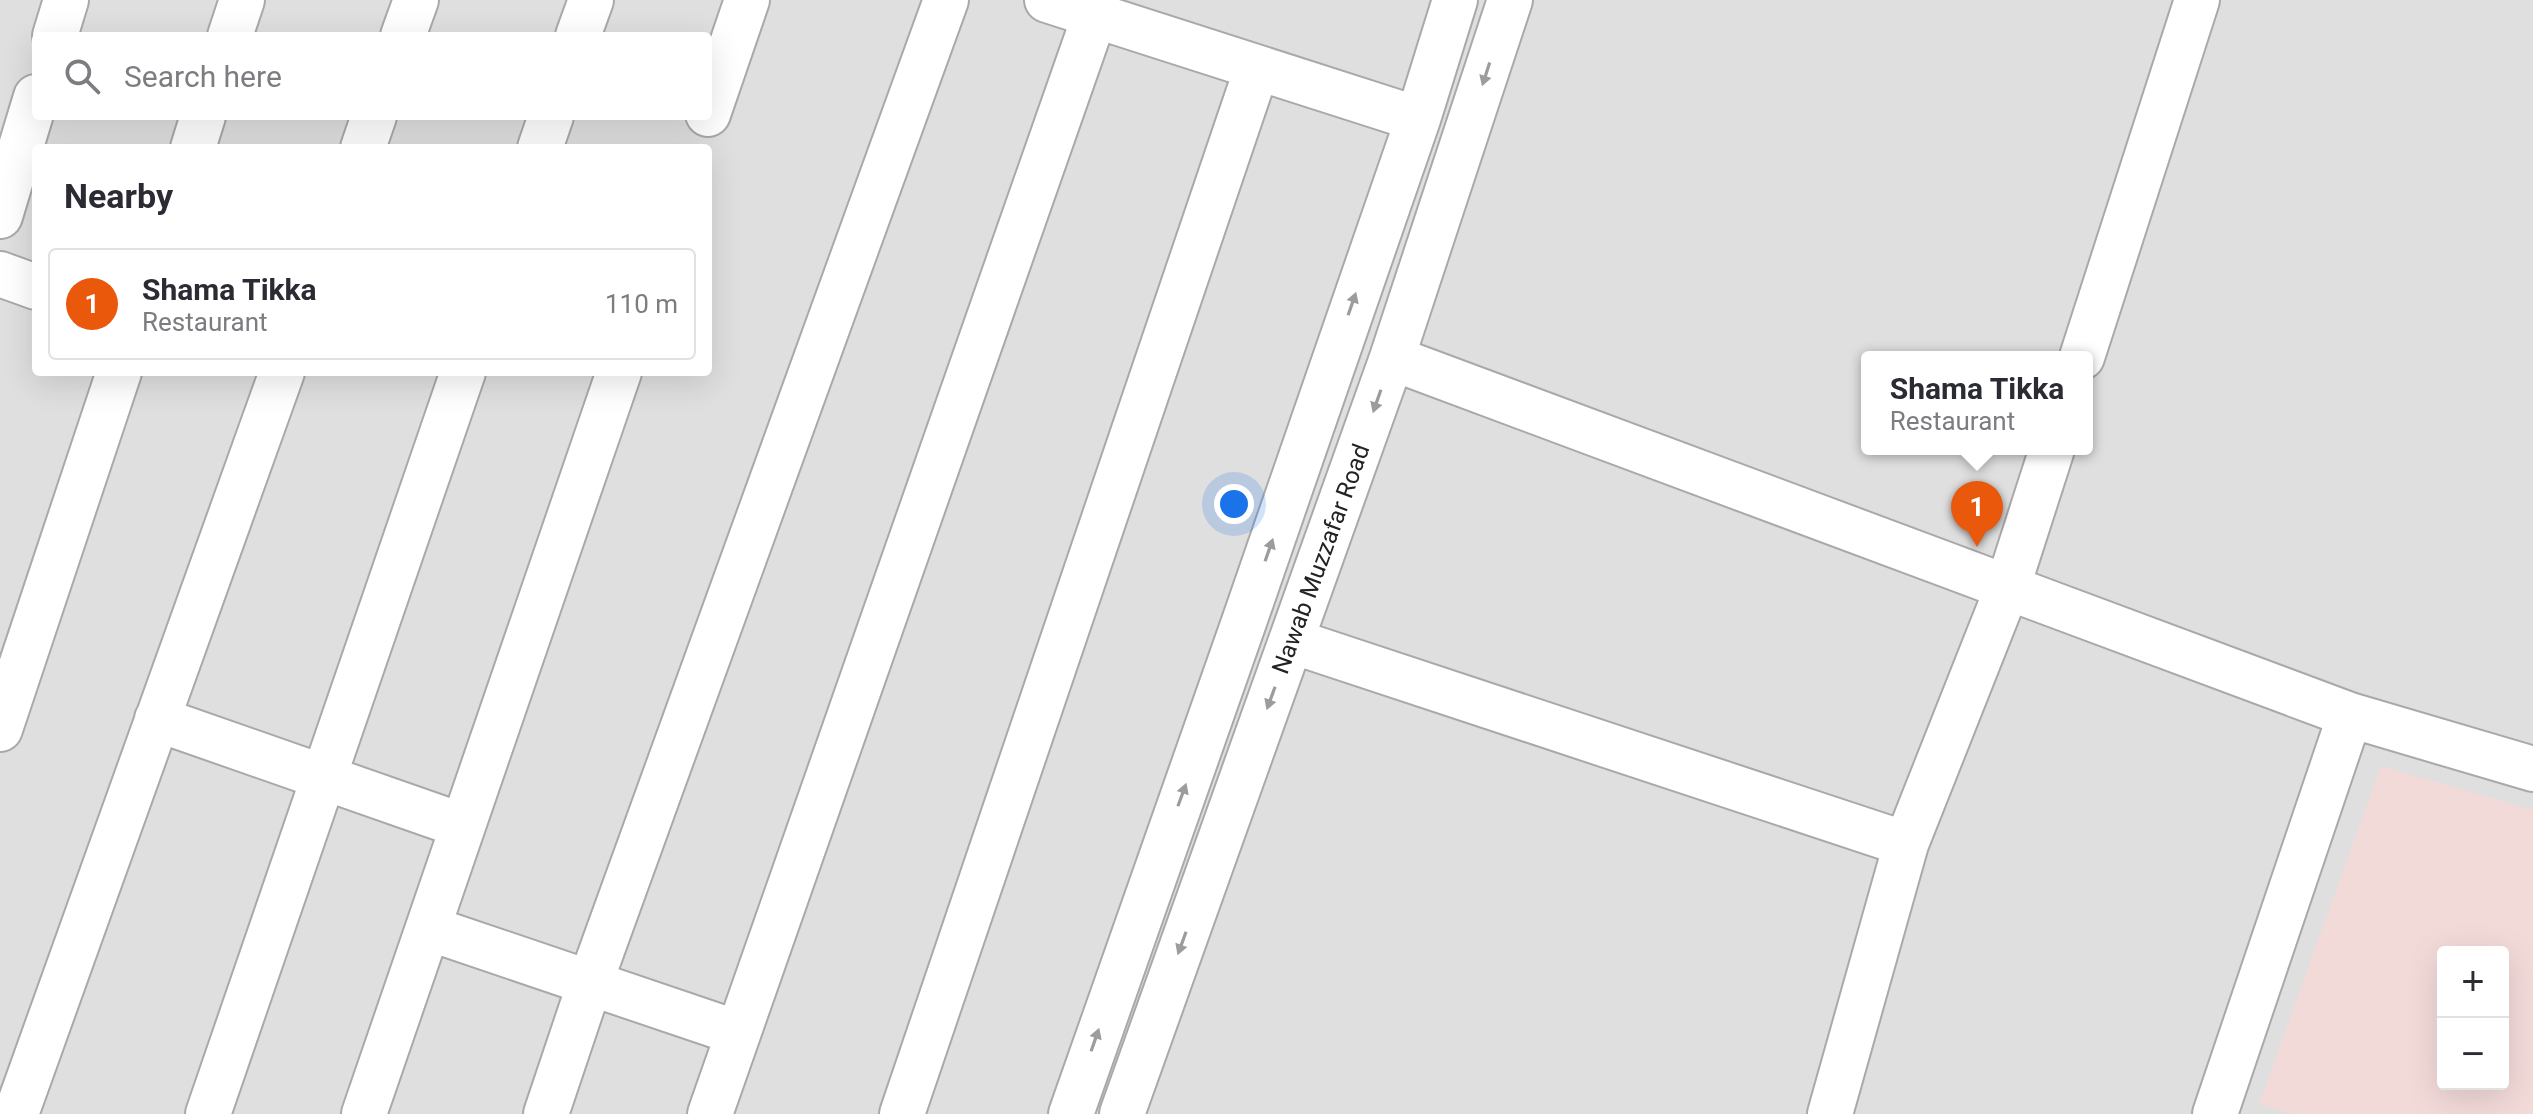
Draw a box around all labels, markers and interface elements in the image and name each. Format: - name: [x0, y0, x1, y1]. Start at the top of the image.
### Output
- search box: [32, 32, 712, 120]
- icon: search: [60, 54, 104, 98]
- text: Search here: [124, 59, 282, 94]
- one-way arrow: [1479, 63, 1492, 87]
- text: Nearby: [64, 176, 173, 216]
- text: Shama Tikka: [142, 272, 317, 307]
- text: 1: [85, 289, 99, 319]
- text: 110 m: [605, 289, 678, 319]
- one-way arrow: [1347, 291, 1359, 315]
- text: Restaurant: [142, 307, 268, 337]
- popup: [1861, 351, 2093, 455]
- text: Shama Tikka: [1890, 371, 2064, 406]
- one-way arrow: [1371, 389, 1383, 413]
- text: Restaurant: [1890, 406, 2015, 436]
- street label: Nawab Muzzafar Road: [1266, 440, 1376, 678]
- pin: 1: [1951, 481, 2003, 547]
- your location: [1214, 484, 1254, 524]
- one-way arrow: [1263, 538, 1275, 562]
- one-way arrow: [1265, 686, 1277, 710]
- one-way arrow: [1177, 783, 1189, 807]
- one-way arrow: [1176, 931, 1188, 955]
- map controls: [2437, 946, 2509, 1090]
- button: +: [2437, 946, 2509, 1018]
- button: −: [2437, 1018, 2509, 1090]
- one-way arrow: [1090, 1028, 1102, 1052]

